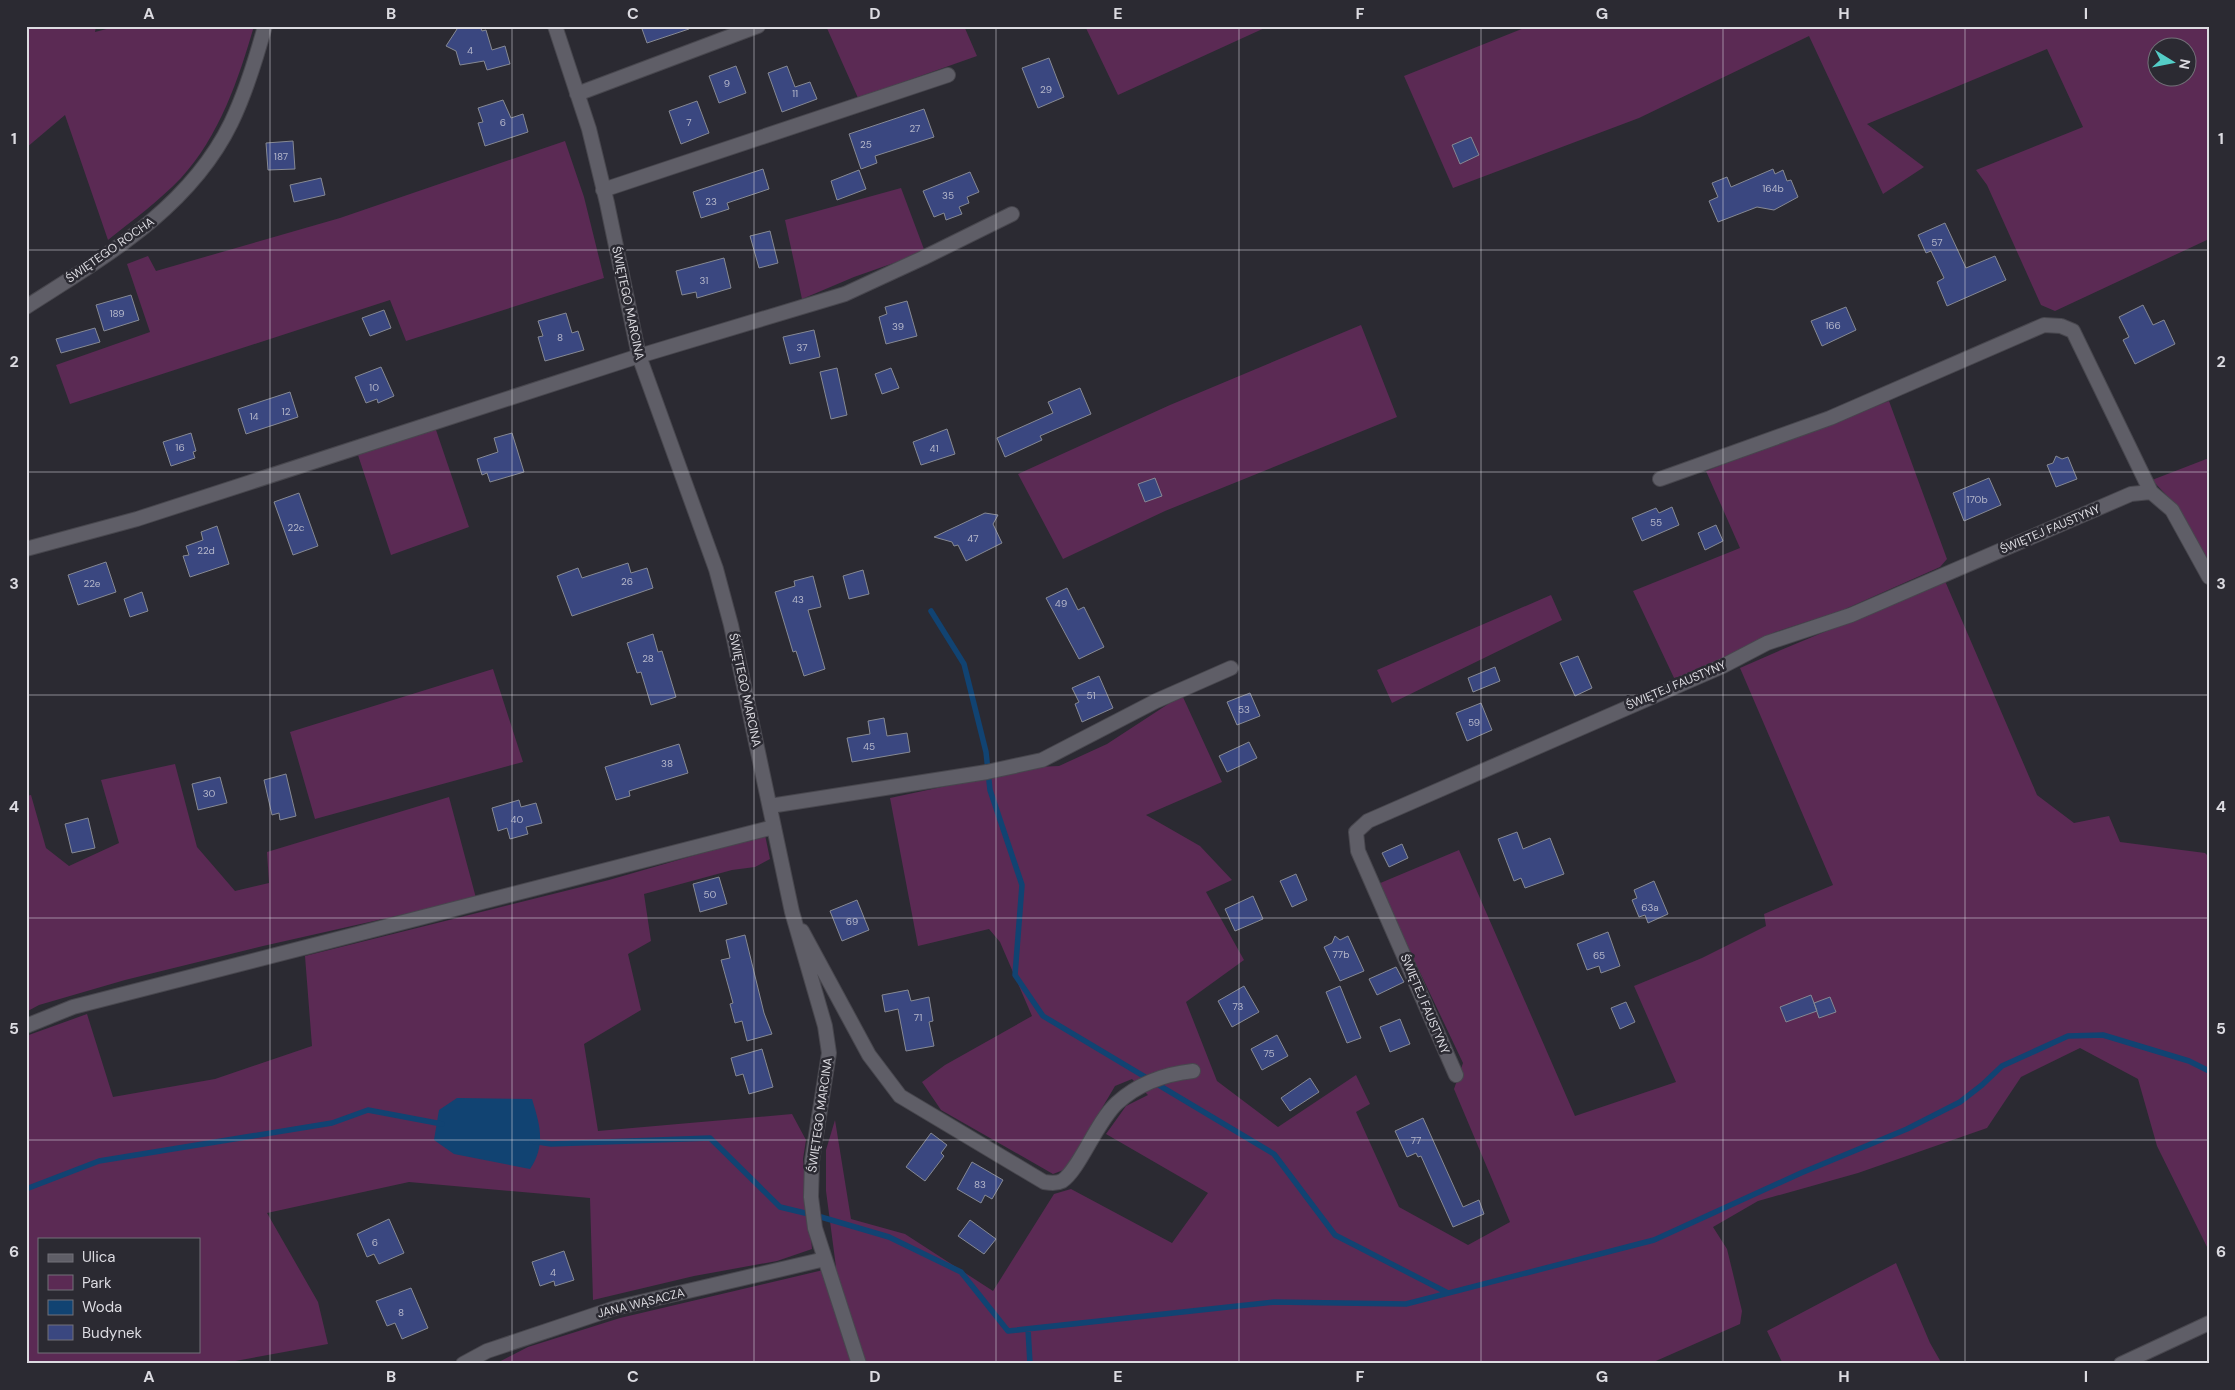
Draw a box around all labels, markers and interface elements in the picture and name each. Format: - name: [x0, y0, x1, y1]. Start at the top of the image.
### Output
- text: A: [143, 3, 155, 24]
- text: B: [386, 3, 396, 24]
- text: C: [627, 3, 639, 24]
- text: D: [869, 3, 881, 24]
- text: E: [1113, 3, 1123, 24]
- text: F: [1356, 3, 1365, 24]
- text: G: [1596, 3, 1608, 24]
- text: H: [1838, 3, 1850, 24]
- text: I: [2084, 3, 2088, 24]
- north arrow: [2148, 38, 2198, 88]
- house number: 4: [467, 44, 473, 57]
- text: N: [2175, 58, 2195, 71]
- house number: 9: [724, 77, 730, 90]
- house number: 29: [1040, 83, 1052, 96]
- house number: 11: [792, 87, 798, 100]
- house number: 6: [500, 116, 506, 129]
- house number: 7: [686, 116, 692, 129]
- house number: 27: [910, 122, 920, 135]
- text: 1: [11, 128, 17, 149]
- text: 1: [2218, 128, 2224, 149]
- house number: 25: [860, 138, 872, 151]
- house number: 187: [274, 150, 288, 163]
- house number: 164b: [1762, 182, 1784, 195]
- house number: 35: [942, 189, 954, 202]
- house number: 23: [705, 195, 717, 208]
- street label: ŚWIĘTEGO ROCHA: [63, 214, 157, 286]
- house number: 57: [1931, 236, 1943, 249]
- street label: ŚWIĘTEGO MARCINA: [608, 245, 648, 361]
- house number: 31: [700, 274, 708, 287]
- house number: 189: [109, 307, 125, 320]
- house number: 166: [1825, 319, 1841, 332]
- house number: 39: [892, 320, 904, 333]
- house number: 8: [557, 331, 563, 344]
- house number: 37: [796, 341, 808, 354]
- text: 2: [9, 351, 19, 372]
- text: 2: [2216, 351, 2226, 372]
- house number: 10: [369, 381, 379, 394]
- house number: 12: [282, 405, 291, 418]
- house number: 14: [249, 410, 259, 423]
- house number: 16: [175, 441, 185, 454]
- house number: 41: [929, 442, 939, 455]
- house number: 170b: [1966, 493, 1988, 506]
- street label: ŚWIĘTEJ FAUSTYNY: [1997, 501, 2103, 557]
- house number: 55: [1650, 516, 1662, 529]
- house number: 22c: [287, 521, 305, 534]
- house number: 47: [967, 532, 979, 545]
- house number: 22d: [197, 544, 215, 557]
- text: 3: [9, 573, 19, 594]
- text: 3: [2216, 573, 2226, 594]
- house number: 26: [621, 575, 633, 588]
- house number: 22e: [83, 577, 101, 590]
- house number: 43: [792, 593, 804, 606]
- house number: 49: [1055, 597, 1067, 610]
- street label: ŚWIĘTEGO MARCINA: [725, 632, 765, 748]
- house number: 28: [642, 652, 654, 665]
- street label: ŚWIĘTEJ FAUSTYNY: [1623, 657, 1729, 713]
- house number: 51: [1086, 689, 1096, 702]
- house number: 53: [1238, 703, 1250, 716]
- house number: 59: [1468, 716, 1480, 729]
- house number: 45: [863, 740, 875, 753]
- house number: 38: [661, 757, 673, 770]
- house number: 30: [203, 787, 216, 800]
- text: 4: [9, 796, 19, 817]
- text: 4: [2216, 796, 2226, 817]
- house number: 40: [511, 813, 524, 826]
- house number: 50: [704, 888, 717, 901]
- house number: 63a: [1641, 901, 1659, 914]
- house number: 69: [846, 915, 858, 928]
- house number: 77b: [1333, 948, 1349, 961]
- house number: 65: [1593, 949, 1605, 962]
- street label: ŚWIĘTEJ FAUSTYNY: [1397, 951, 1453, 1057]
- house number: 73: [1233, 1000, 1244, 1013]
- house number: 71: [914, 1011, 922, 1024]
- text: 5: [9, 1018, 19, 1039]
- text: 5: [2216, 1018, 2226, 1039]
- house number: 75: [1263, 1047, 1275, 1060]
- street label: ŚWIĘTEGO MARCINA: [804, 1056, 836, 1174]
- house number: 77: [1411, 1134, 1421, 1147]
- house number: 83: [974, 1178, 986, 1191]
- house number: 6: [372, 1236, 378, 1249]
- legend: [38, 1238, 200, 1352]
- text: 6: [9, 1241, 19, 1262]
- text: 6: [2216, 1241, 2226, 1262]
- text: Ulica: [82, 1247, 116, 1267]
- house number: 4: [550, 1266, 556, 1279]
- text: Park: [82, 1273, 112, 1293]
- street label: JANA WĄSACZA: [596, 1284, 686, 1322]
- text: Woda: [82, 1297, 122, 1317]
- house number: 8: [398, 1306, 404, 1319]
- text: Budynek: [82, 1323, 143, 1343]
- text: A: [143, 1366, 155, 1387]
- text: B: [386, 1366, 396, 1387]
- text: C: [627, 1366, 639, 1387]
- text: D: [869, 1366, 881, 1387]
- text: E: [1113, 1366, 1123, 1387]
- text: F: [1356, 1366, 1365, 1387]
- text: G: [1596, 1366, 1608, 1387]
- text: H: [1838, 1366, 1850, 1387]
- text: I: [2084, 1366, 2088, 1387]

